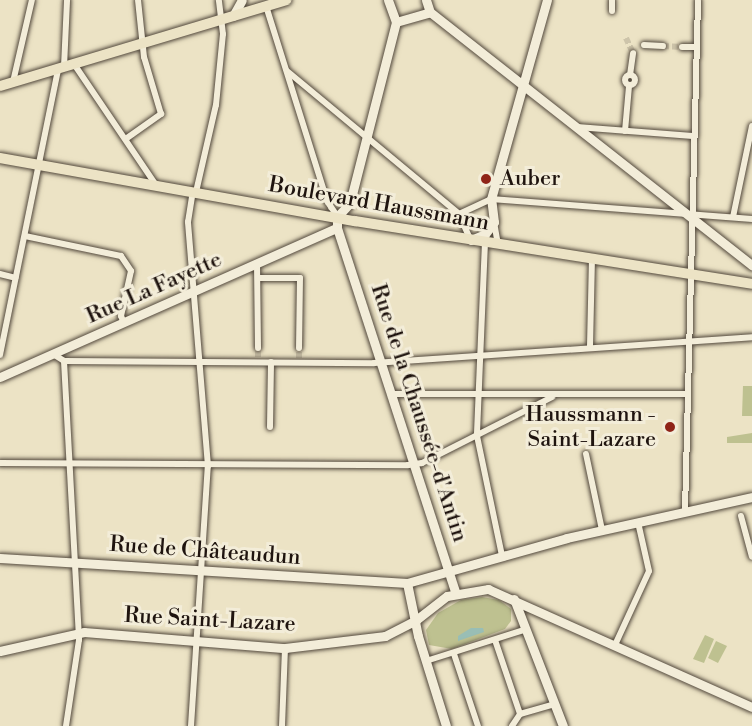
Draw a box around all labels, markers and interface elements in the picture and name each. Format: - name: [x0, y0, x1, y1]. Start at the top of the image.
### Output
- place label: Auber: [500, 166, 561, 192]
- marker: Auber: [477, 170, 495, 188]
- street label: Boulevard Haussmann: [267, 172, 491, 236]
- street label: Rue La Fayette: [82, 246, 226, 330]
- street label: Rue de la Chaussée-d'Antin: [365, 281, 473, 545]
- place label: Haussmann - Saint-Lazare: [526, 401, 656, 452]
- marker: Haussmann - Saint-Lazare: [661, 418, 679, 436]
- street label: Rue de Châteaudun: [109, 531, 301, 571]
- street label: Rue Saint-Lazare: [124, 602, 296, 638]

